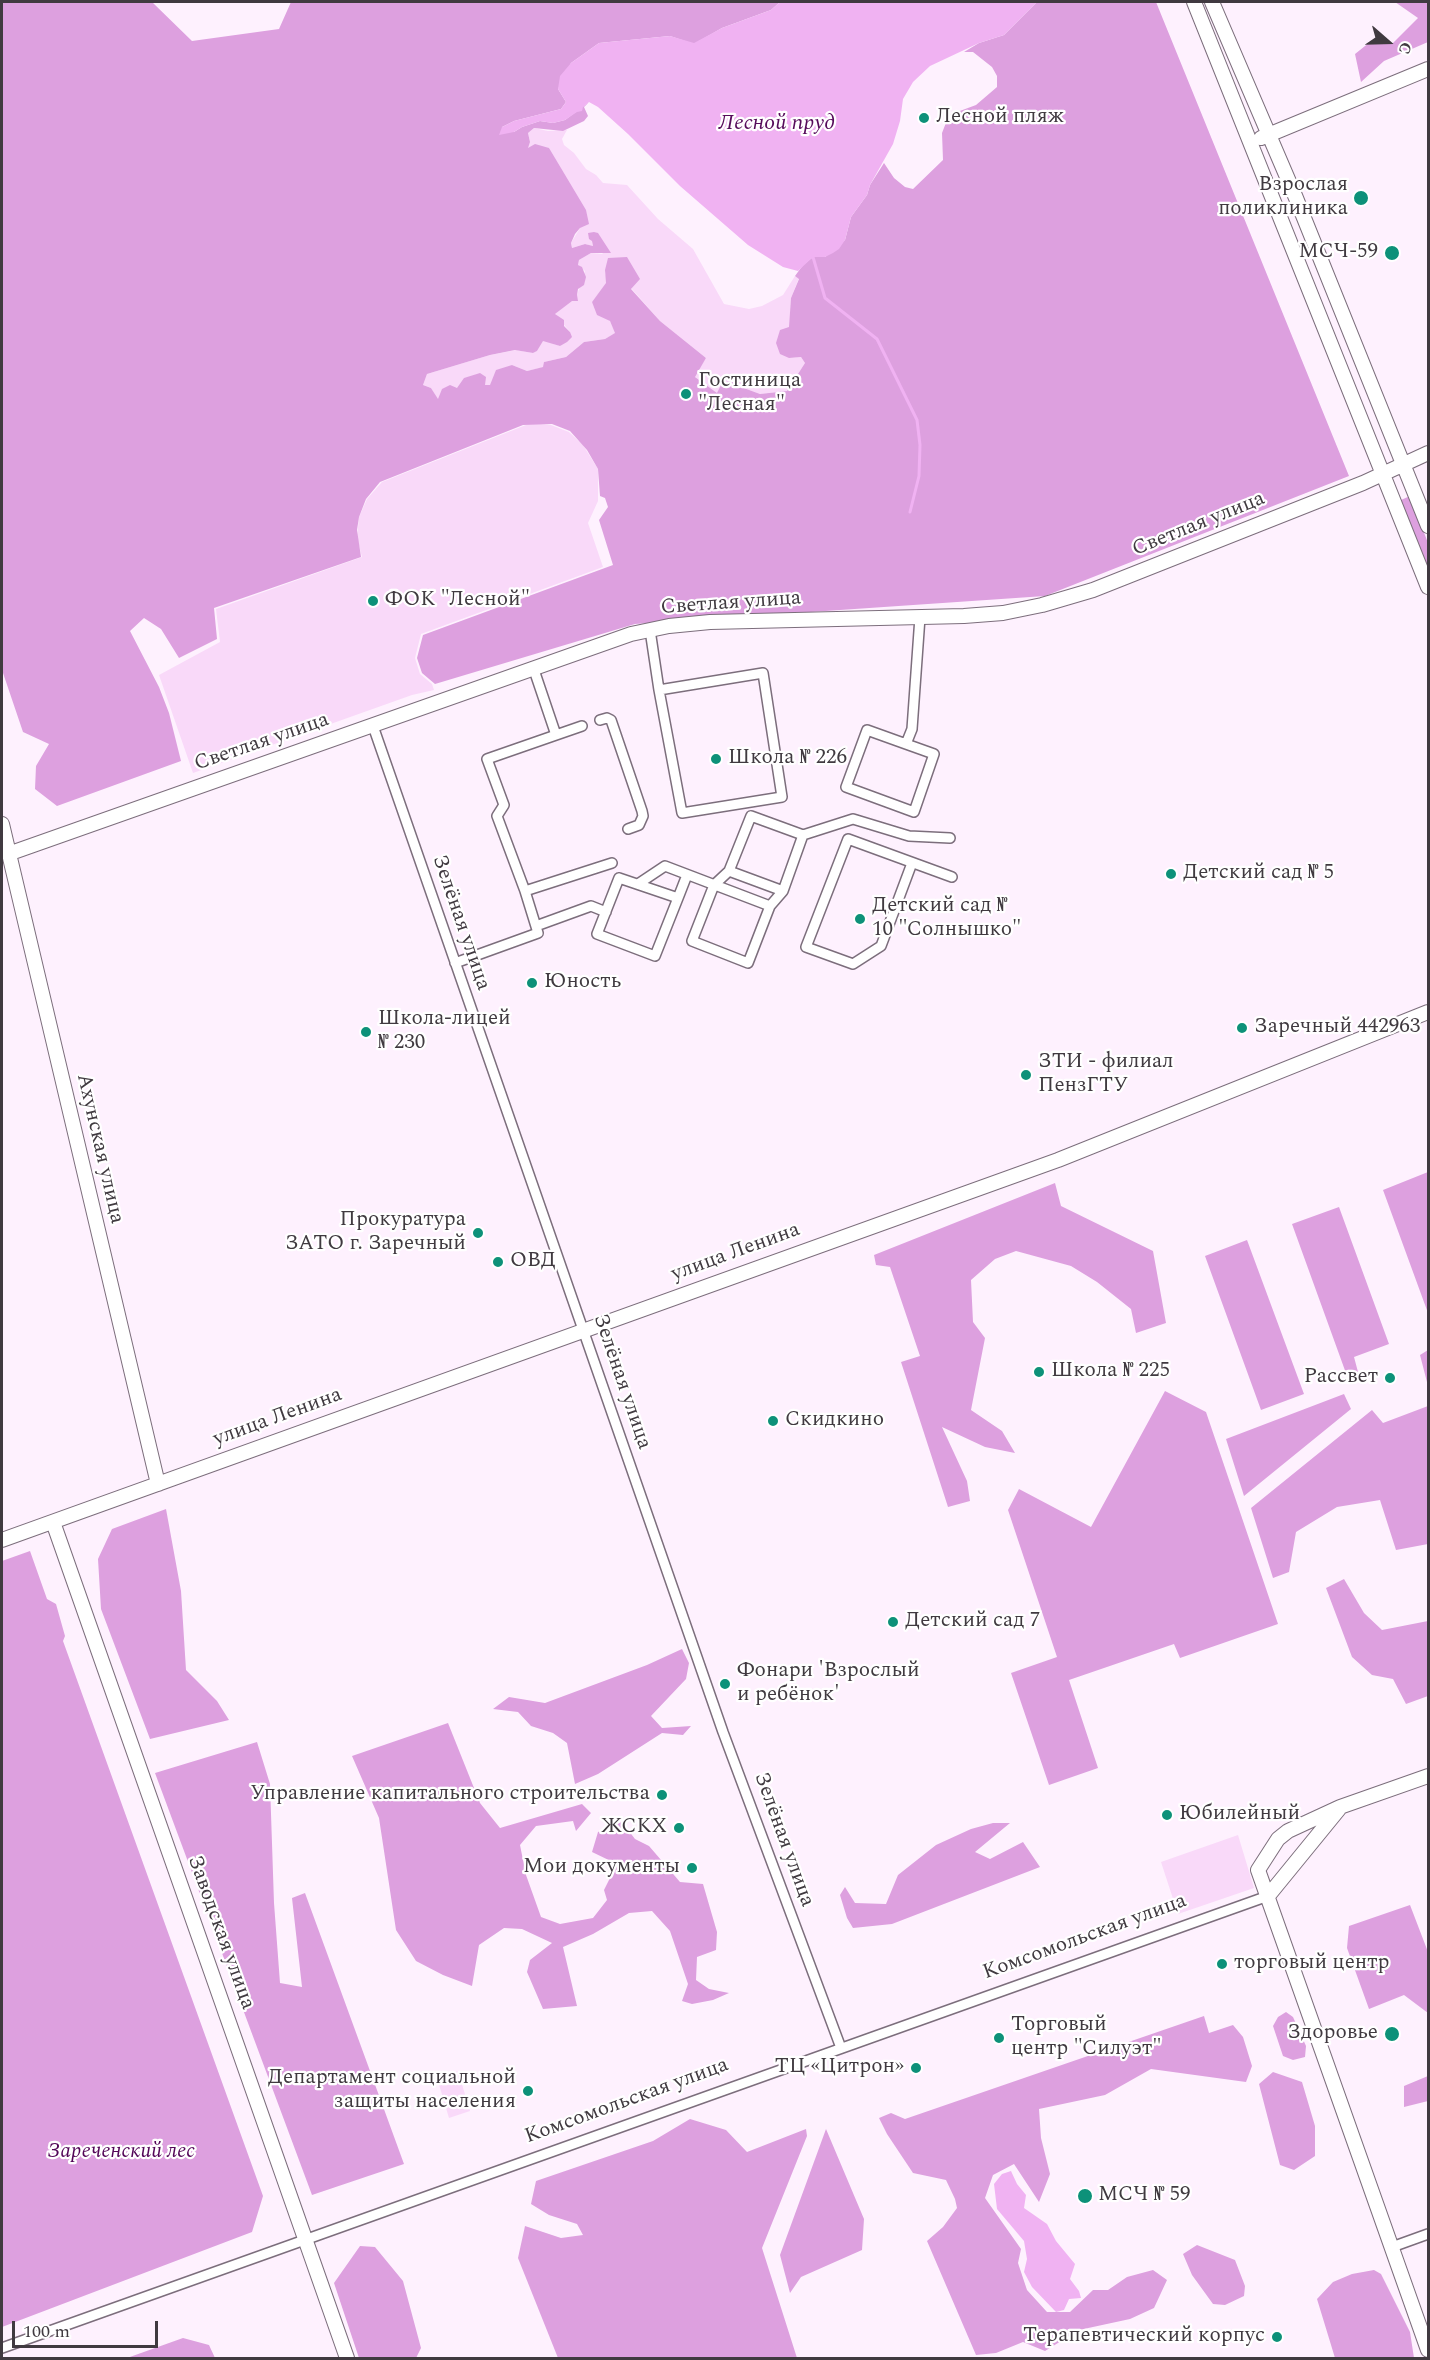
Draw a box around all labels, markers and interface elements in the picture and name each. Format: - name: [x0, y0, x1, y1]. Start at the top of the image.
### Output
- north arrow: [1358, 12, 1418, 72]
- text: С: [1392, 39, 1418, 58]
- place label: Лесной пляж: [936, 105, 1064, 131]
- marker: Лесной пляж: [917, 111, 931, 125]
- water label: Лесной пруд: [719, 112, 835, 138]
- place label: Взрослая поликлиника: [1218, 173, 1348, 223]
- marker: Взрослая поликлиника: [1352, 189, 1370, 207]
- place label: МСЧ-59: [1299, 240, 1378, 266]
- marker: МСЧ-59: [1383, 244, 1401, 262]
- place label: Гостиница "Лесная": [698, 369, 801, 419]
- marker: Гостиница "Лесная": [679, 387, 693, 401]
- street label: Светлая улица: [1129, 487, 1269, 563]
- street label: Светлая улица: [660, 587, 802, 621]
- place label: ФОК "Лесной": [385, 588, 530, 614]
- marker: ФОК "Лесной": [366, 594, 380, 608]
- street label: Светлая улица: [191, 708, 333, 778]
- place label: Школа № 226: [728, 746, 847, 772]
- marker: Школа № 226: [709, 752, 723, 766]
- street label: Зелёная улица: [425, 852, 495, 994]
- place label: Детский сад № 5: [1183, 861, 1334, 887]
- marker: Детский сад № 5: [1164, 867, 1178, 881]
- place label: Детский сад № 10 "Солнышко": [872, 894, 1022, 944]
- marker: Детский сад № 10 "Солнышко": [853, 912, 867, 926]
- place label: Юность: [544, 970, 621, 996]
- marker: Юность: [525, 976, 539, 990]
- place label: Школа-лицей № 230: [378, 1007, 511, 1057]
- place label: Заречный 442963: [1254, 1015, 1420, 1041]
- marker: Заречный 442963: [1235, 1021, 1249, 1035]
- marker: Школа-лицей № 230: [359, 1025, 373, 1039]
- place label: ЗТИ - филиал ПензГТУ: [1038, 1050, 1174, 1100]
- marker: ЗТИ - филиал ПензГТУ: [1019, 1068, 1033, 1082]
- street label: Ахунская улица: [70, 1072, 128, 1226]
- place label: Прокуратура ЗАТО г. Заречный: [285, 1208, 466, 1258]
- street label: улица Ленина: [668, 1218, 804, 1288]
- marker: Прокуратура ЗАТО г. Заречный: [471, 1226, 485, 1240]
- place label: ОВД: [510, 1249, 556, 1275]
- marker: ОВД: [491, 1255, 505, 1269]
- street label: Зелёная улица: [586, 1311, 656, 1453]
- place label: Школа № 225: [1051, 1359, 1170, 1385]
- marker: Школа № 225: [1032, 1365, 1046, 1379]
- place label: Рассвет: [1304, 1365, 1378, 1391]
- marker: Рассвет: [1383, 1371, 1397, 1385]
- street label: улица Ленина: [210, 1383, 346, 1453]
- place label: Скидкино: [785, 1408, 884, 1434]
- marker: Скидкино: [766, 1414, 780, 1428]
- place label: Детский сад 7: [905, 1609, 1040, 1635]
- marker: Детский сад 7: [886, 1615, 900, 1629]
- place label: Фонари 'Взрослый и ребёнок': [737, 1659, 920, 1709]
- marker: Фонари 'Взрослый и ребёнок': [718, 1677, 732, 1691]
- street label: Зелёная улица: [747, 1769, 819, 1911]
- place label: Управление капитального строительства: [250, 1782, 650, 1808]
- marker: Управление капитального строительства: [655, 1788, 669, 1802]
- place label: Юбилейный: [1179, 1802, 1300, 1828]
- marker: Юбилейный: [1160, 1808, 1174, 1822]
- place label: ЖСКХ: [601, 1815, 667, 1841]
- marker: ЖСКХ: [672, 1821, 686, 1835]
- street label: Заводская улица: [180, 1853, 260, 2013]
- place label: Мои документы: [523, 1855, 680, 1881]
- marker: Мои документы: [685, 1861, 699, 1875]
- street label: Комсомольская улица: [980, 1889, 1190, 1987]
- place label: торговый центр: [1234, 1951, 1390, 1977]
- marker: торговый центр: [1215, 1957, 1229, 1971]
- place label: Торговый центр "Силуэт": [1011, 2013, 1162, 2063]
- place label: Здоровье: [1287, 2021, 1378, 2047]
- marker: Здоровье: [1383, 2025, 1401, 2043]
- marker: Торговый центр "Силуэт": [992, 2031, 1006, 2045]
- street label: Комсомольская улица: [522, 2053, 732, 2151]
- place label: ТЦ «Цитрон»: [775, 2055, 904, 2081]
- marker: ТЦ «Цитрон»: [909, 2061, 923, 2075]
- place label: Департамент социальной защиты населения: [268, 2066, 516, 2116]
- marker: Департамент социальной защиты населения: [521, 2084, 535, 2098]
- park label: Зареченский лес: [47, 2140, 195, 2166]
- place label: МСЧ № 59: [1098, 2183, 1191, 2209]
- marker: МСЧ № 59: [1076, 2187, 1094, 2205]
- scale bar: [15, 2309, 160, 2347]
- text: 100 m: [23, 2318, 70, 2345]
- place label: Терапевтический корпус: [1023, 2324, 1265, 2350]
- marker: Терапевтический корпус: [1270, 2330, 1284, 2344]

